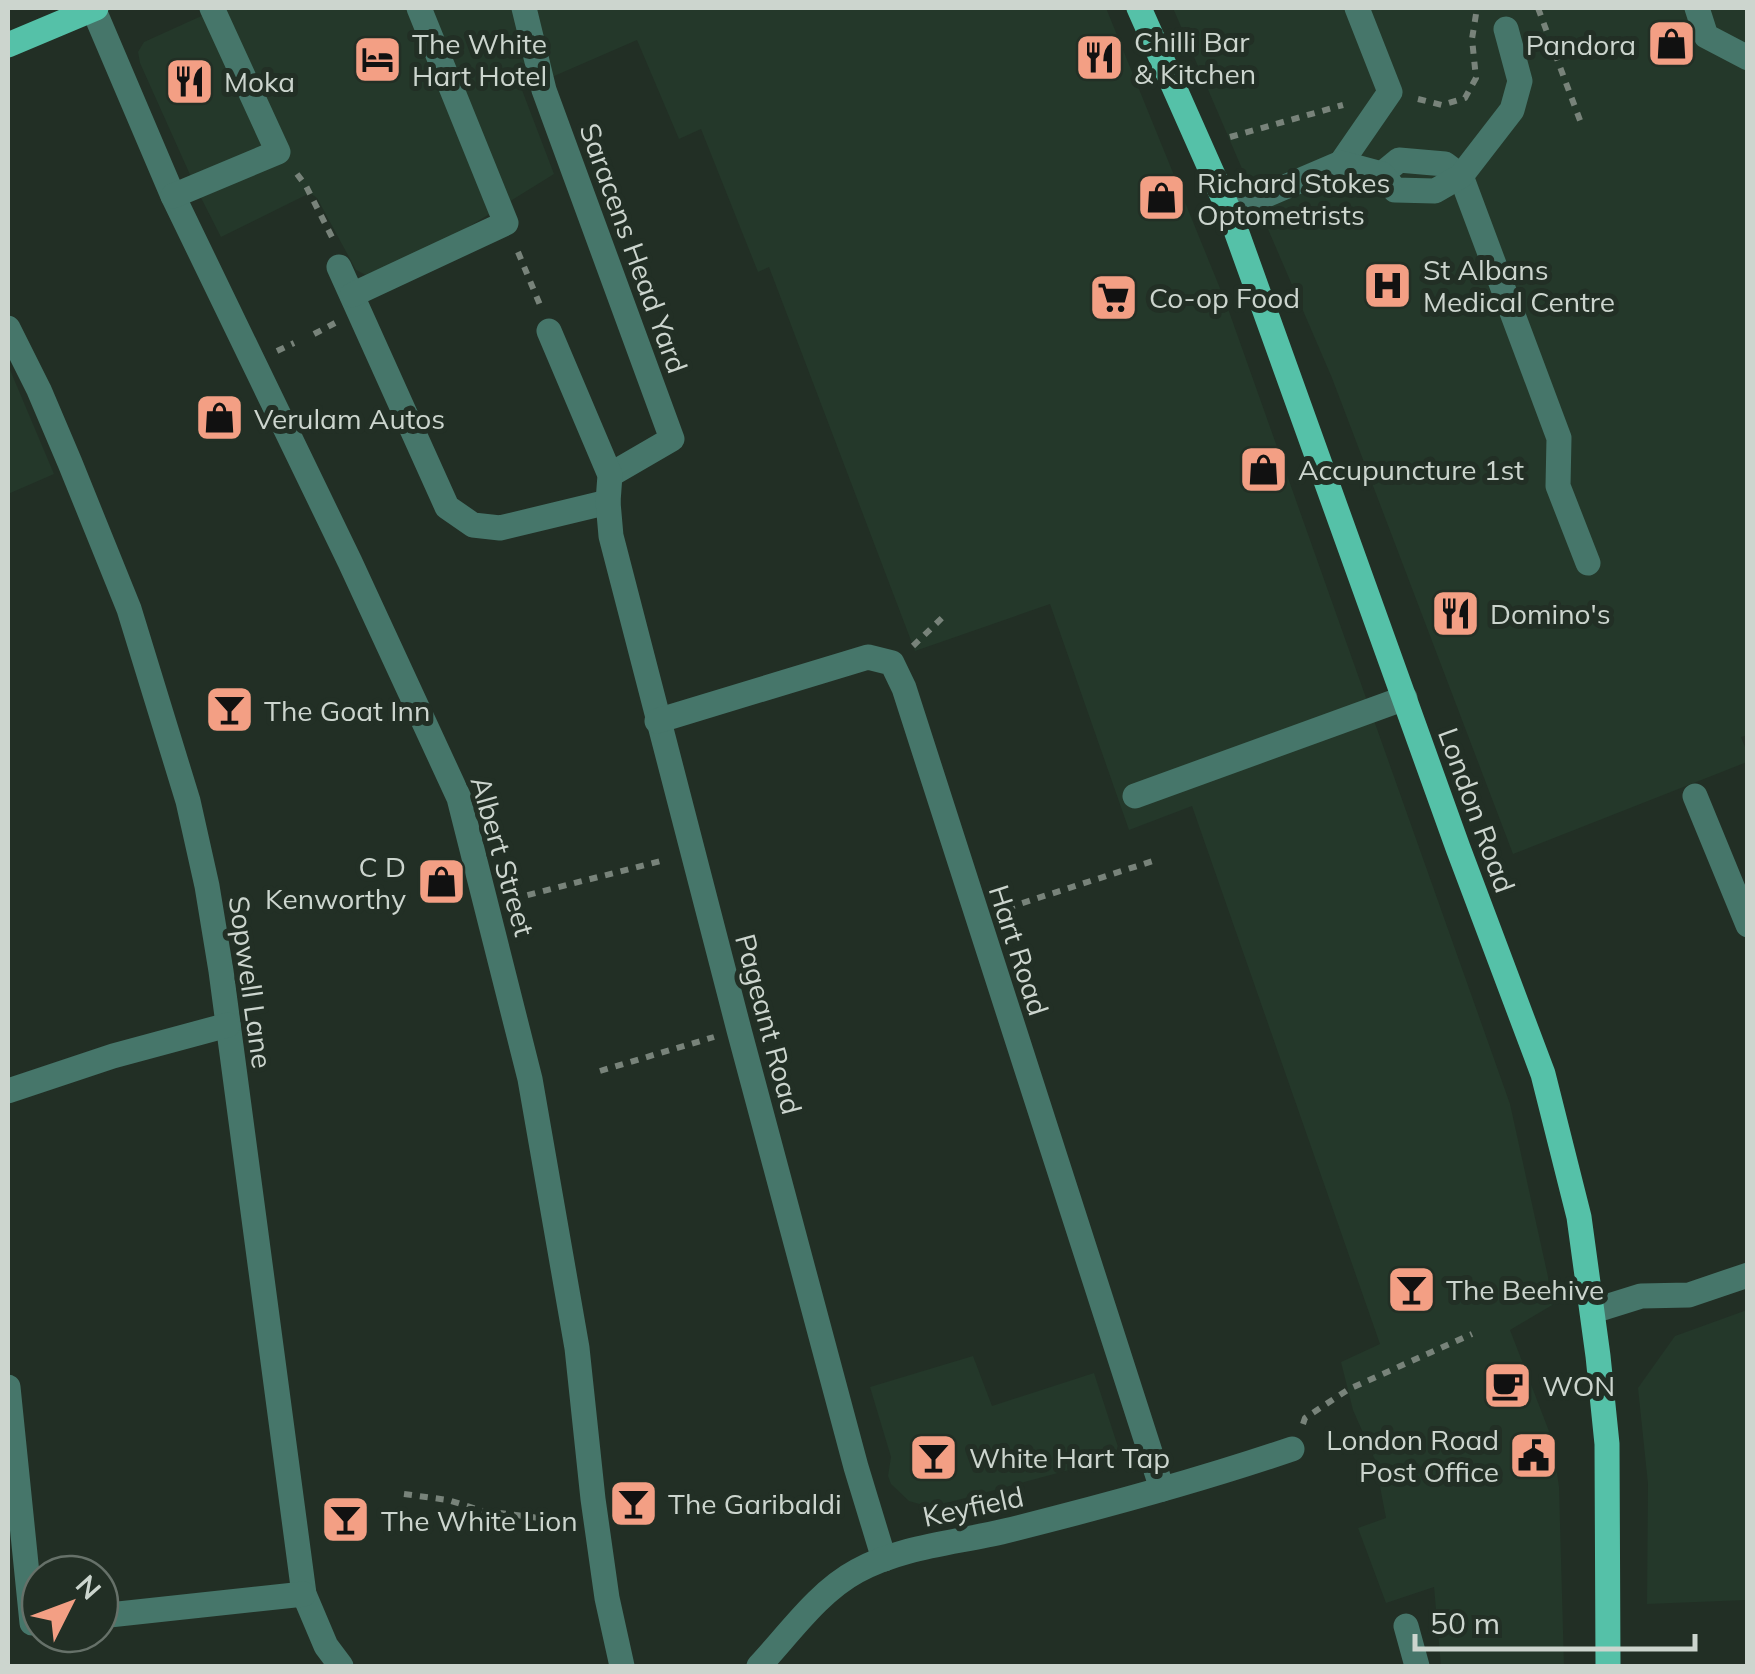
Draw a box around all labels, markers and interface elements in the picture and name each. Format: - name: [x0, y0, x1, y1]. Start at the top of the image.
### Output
- shop icon: Pandora: [1645, 18, 1697, 70]
- place label: Chilli Bar & Kitchen: [1134, 24, 1256, 91]
- place label: The White Hart Hotel: [412, 26, 547, 93]
- place label: Pandora: [1526, 27, 1636, 62]
- restaurant icon: Chilli Bar & Kitchen: [1073, 31, 1125, 83]
- hotel icon: The White Hart Hotel: [351, 33, 403, 85]
- restaurant icon: Moka: [163, 55, 215, 107]
- place label: Moka: [224, 64, 295, 99]
- street label: Saracens Head Yard: [572, 118, 696, 378]
- place label: Richard Stokes Optometrists: [1197, 165, 1390, 232]
- shop icon: Richard Stokes Optometrists: [1136, 172, 1188, 224]
- place label: St Albans Medical Centre: [1423, 252, 1615, 319]
- hospital icon: St Albans Medical Centre: [1362, 259, 1414, 311]
- supermarket icon: Co-op Food: [1088, 271, 1140, 323]
- place label: Co-op Food: [1149, 280, 1300, 315]
- shop icon: Verulam Autos: [193, 392, 245, 444]
- place label: Verulam Autos: [254, 401, 445, 436]
- shop icon: Accupuncture 1st: [1237, 443, 1289, 495]
- place label: Accupuncture 1st: [1298, 452, 1524, 487]
- restaurant icon: Domino's: [1429, 587, 1481, 639]
- place label: Domino's: [1490, 596, 1611, 631]
- bar icon: The Goat Inn: [203, 684, 255, 736]
- place label: The Goat Inn: [264, 693, 430, 728]
- street label: London Road: [1431, 723, 1523, 897]
- street label: Albert Street: [463, 772, 543, 940]
- place label: C D Kenworthy: [265, 849, 406, 916]
- shop icon: C D Kenworthy: [415, 856, 467, 908]
- street label: Hart Road: [982, 880, 1056, 1020]
- street label: Sopwell Lane: [222, 894, 280, 1070]
- street label: Pageant Road: [728, 930, 810, 1118]
- bar icon: The Beehive: [1385, 1263, 1437, 1315]
- place label: The Beehive: [1446, 1272, 1604, 1307]
- cafe icon: WON: [1481, 1359, 1533, 1411]
- place label: WON: [1542, 1368, 1615, 1403]
- place label: London Road Post Office: [1326, 1422, 1499, 1489]
- public building icon: London Road Post Office: [1508, 1429, 1560, 1481]
- bar icon: White Hart Tap: [908, 1431, 960, 1483]
- place label: White Hart Tap: [969, 1440, 1170, 1475]
- bar icon: The Garibaldi: [607, 1477, 659, 1529]
- street label: Keyfield: [919, 1478, 1027, 1534]
- place label: The Garibaldi: [668, 1486, 842, 1521]
- bar icon: The White Lion: [320, 1494, 372, 1546]
- place label: The White Lion: [381, 1503, 578, 1538]
- north arrow: [20, 1554, 120, 1654]
- text: N: [69, 1567, 109, 1607]
- scale bar: [1415, 1589, 1695, 1651]
- text: 50 m: [1430, 1604, 1500, 1642]

